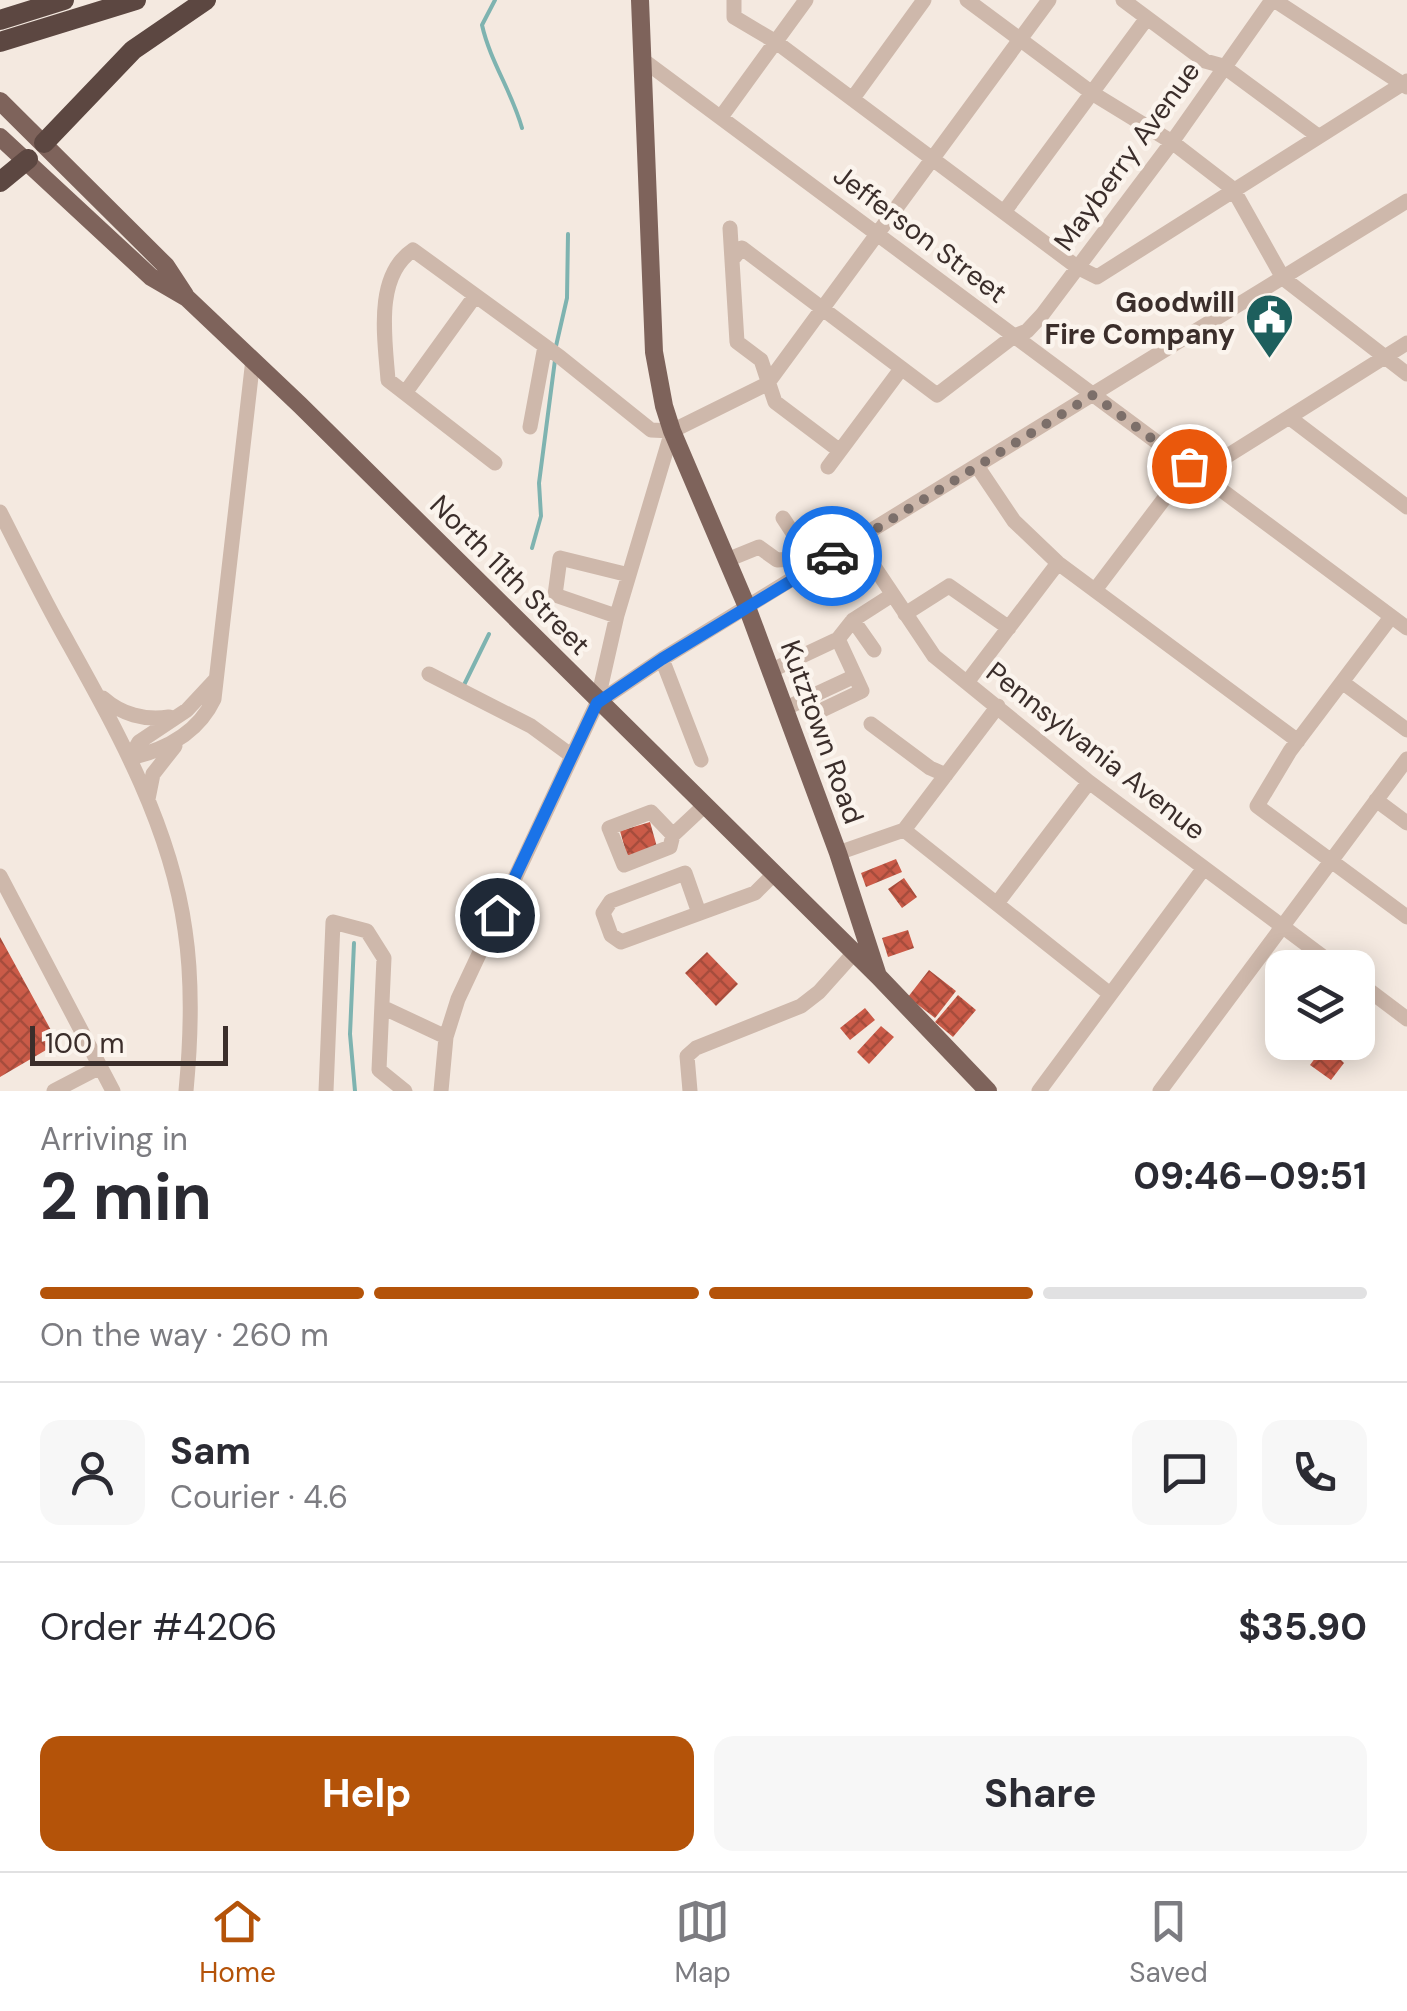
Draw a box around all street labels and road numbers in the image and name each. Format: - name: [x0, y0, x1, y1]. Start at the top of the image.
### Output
- street label: Mayberry Avenue: [1046, 54, 1208, 258]
- street label: Jefferson Street: [826, 157, 1014, 311]
- street label: North 11th Street: [422, 487, 598, 663]
- street label: Kutztown Road: [772, 635, 872, 829]
- street label: Pennsylvania Avenue: [979, 654, 1213, 848]

